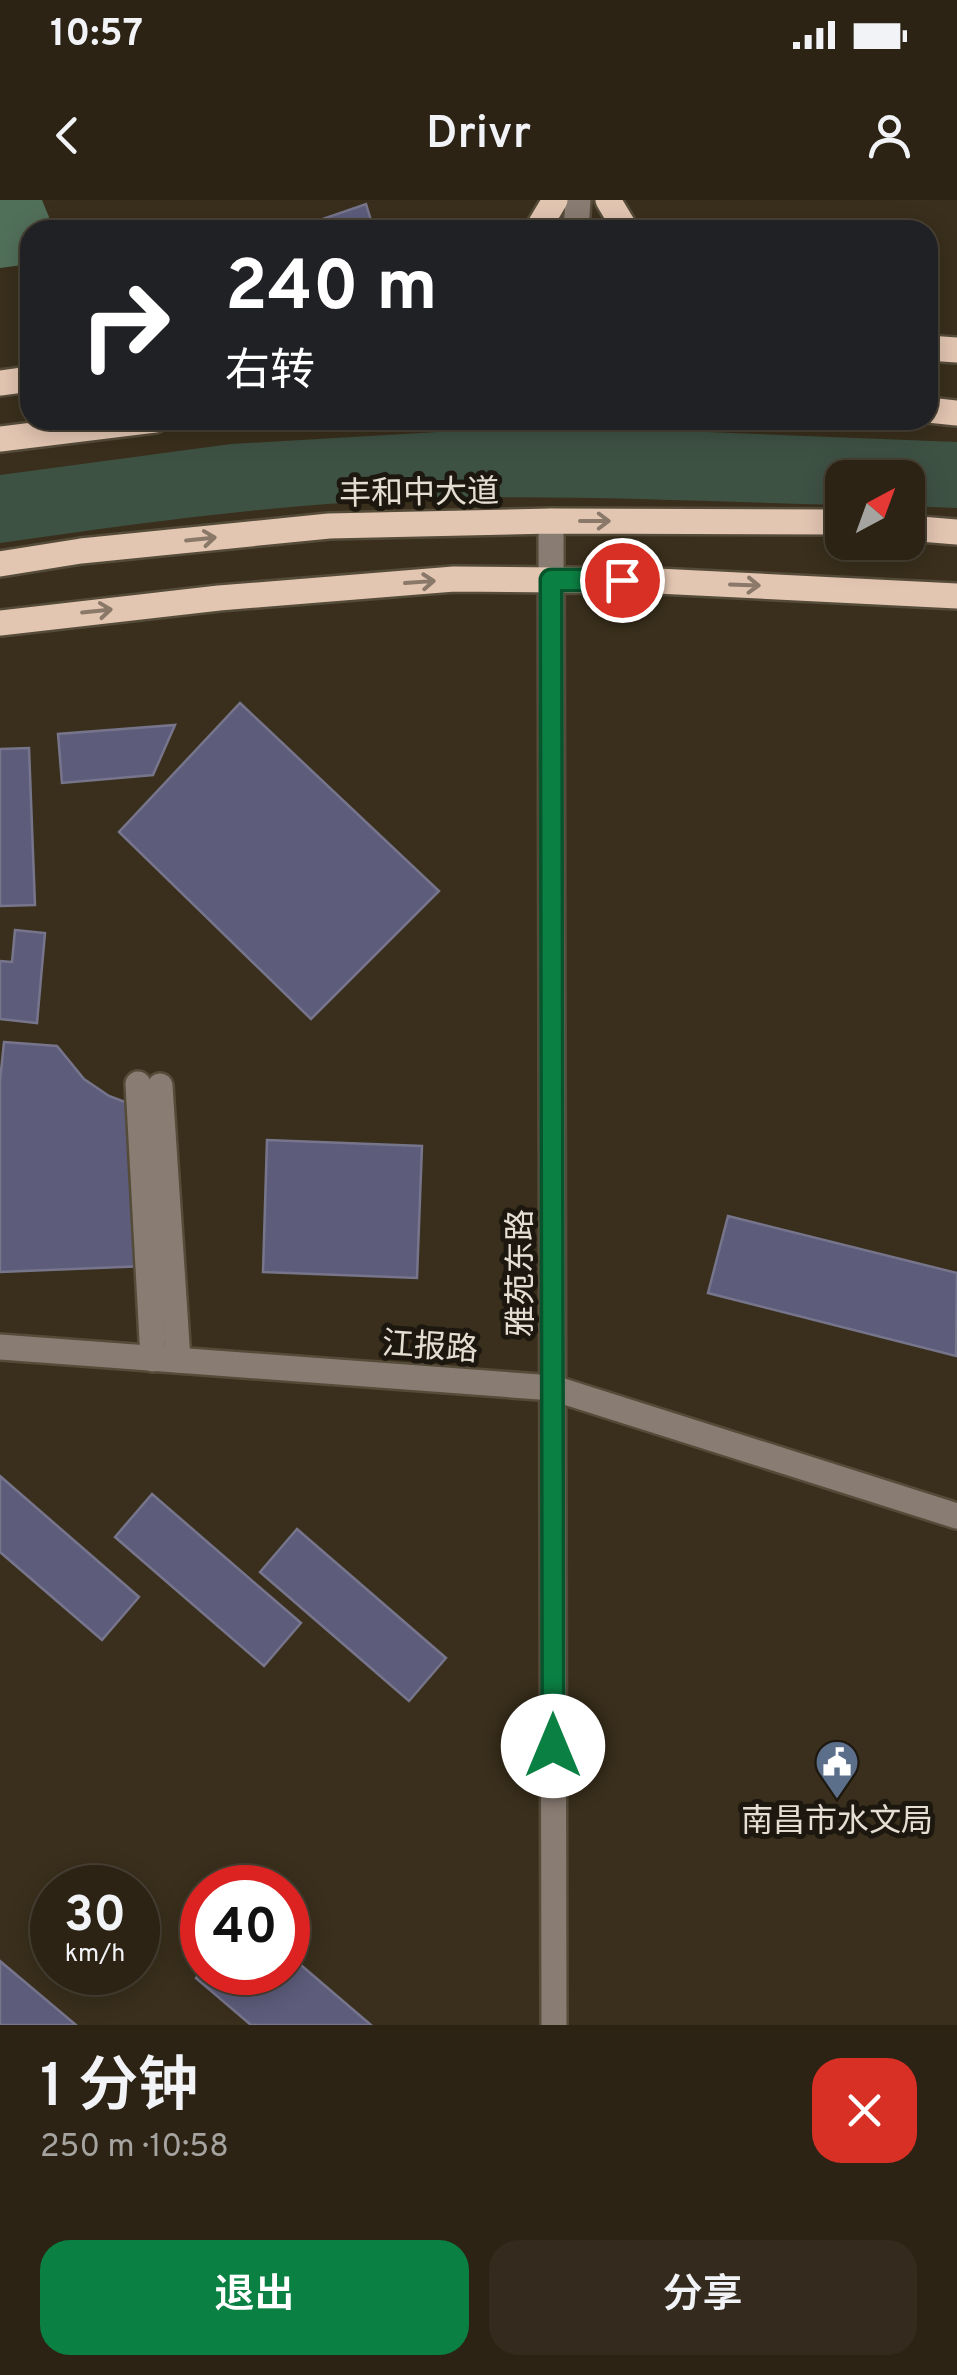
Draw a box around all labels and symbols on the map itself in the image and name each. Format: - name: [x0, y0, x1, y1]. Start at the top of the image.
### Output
- north arrow: [825, 460, 925, 560]
- street label: 丰和中大道: [339, 474, 499, 516]
- one-way arrow: [578, 512, 611, 530]
- one-way arrow: [184, 529, 216, 548]
- pin: [580, 538, 665, 623]
- one-way arrow: [404, 573, 436, 592]
- one-way arrow: [729, 575, 761, 594]
- one-way arrow: [80, 601, 112, 620]
- street label: 雅苑东路: [503, 1209, 543, 1337]
- street label: 江报路: [381, 1326, 479, 1372]
- position arrow: [501, 1694, 605, 1798]
- public building icon: 南昌市水文局: [814, 1739, 860, 1800]
- place label: 南昌市水文局: [741, 1803, 933, 1843]
- speed limit sign: 40: [180, 1865, 310, 1995]

